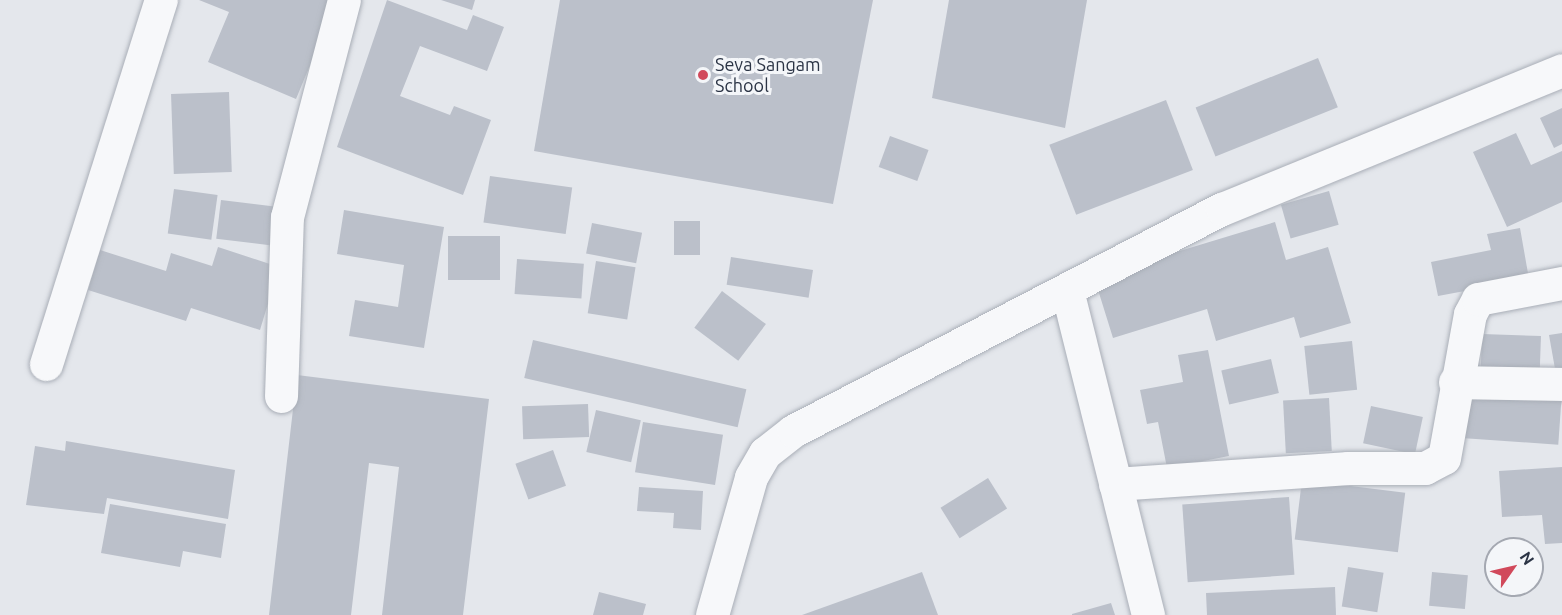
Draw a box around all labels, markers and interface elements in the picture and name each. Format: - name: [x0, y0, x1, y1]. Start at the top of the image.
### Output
- place label: Seva Sangam School: [715, 54, 821, 97]
- marker: Seva Sangam School: [696, 68, 710, 82]
- north arrow: [1484, 537, 1544, 597]
- text: N: [1516, 548, 1538, 568]

